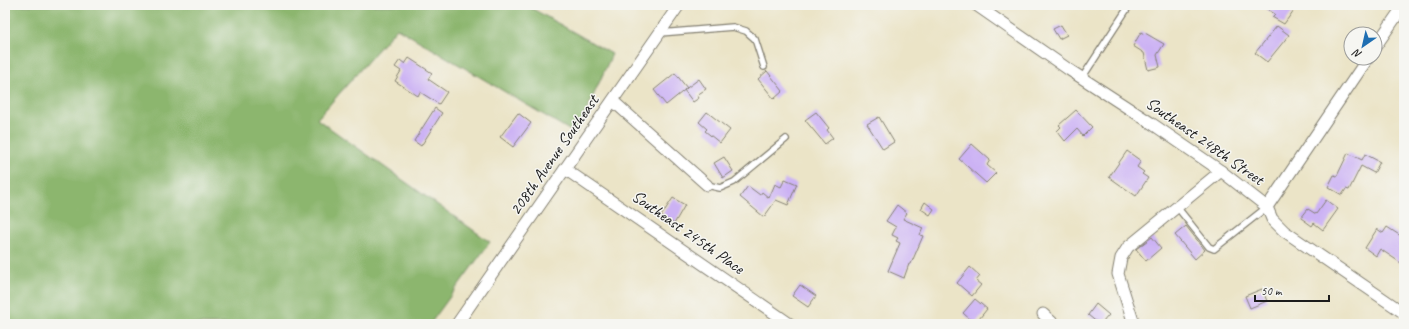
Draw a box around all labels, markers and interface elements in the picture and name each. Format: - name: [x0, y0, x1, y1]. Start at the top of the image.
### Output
- north arrow: [1343, 26, 1383, 66]
- text: N: [1349, 45, 1364, 62]
- street label: 208th Avenue Southeast: [505, 89, 605, 219]
- street label: Southeast 248th Street: [1142, 92, 1270, 191]
- street label: Southeast 245th Place: [628, 185, 749, 279]
- scale bar: [1255, 277, 1329, 303]
- text: 50 m: [1261, 283, 1283, 299]

